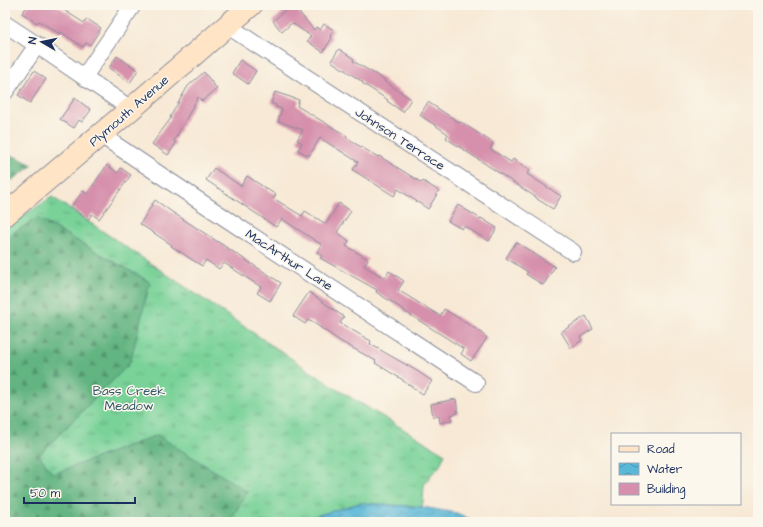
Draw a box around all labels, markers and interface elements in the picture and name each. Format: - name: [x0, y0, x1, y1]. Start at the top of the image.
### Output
- north arrow: [22, 22, 62, 62]
- text: N: [25, 36, 41, 45]
- street label: Plymouth Avenue: [85, 71, 174, 152]
- street label: Johnson Terrace: [351, 103, 449, 175]
- street label: MacArthur Lane: [242, 225, 336, 295]
- park label: Bass Creek Meadow: [93, 382, 165, 415]
- legend: [611, 433, 741, 505]
- text: Road: [647, 441, 675, 458]
- text: Water: [647, 461, 683, 478]
- scale bar: [24, 479, 135, 505]
- text: Building: [647, 481, 685, 499]
- text: 50 m: [30, 485, 61, 502]

